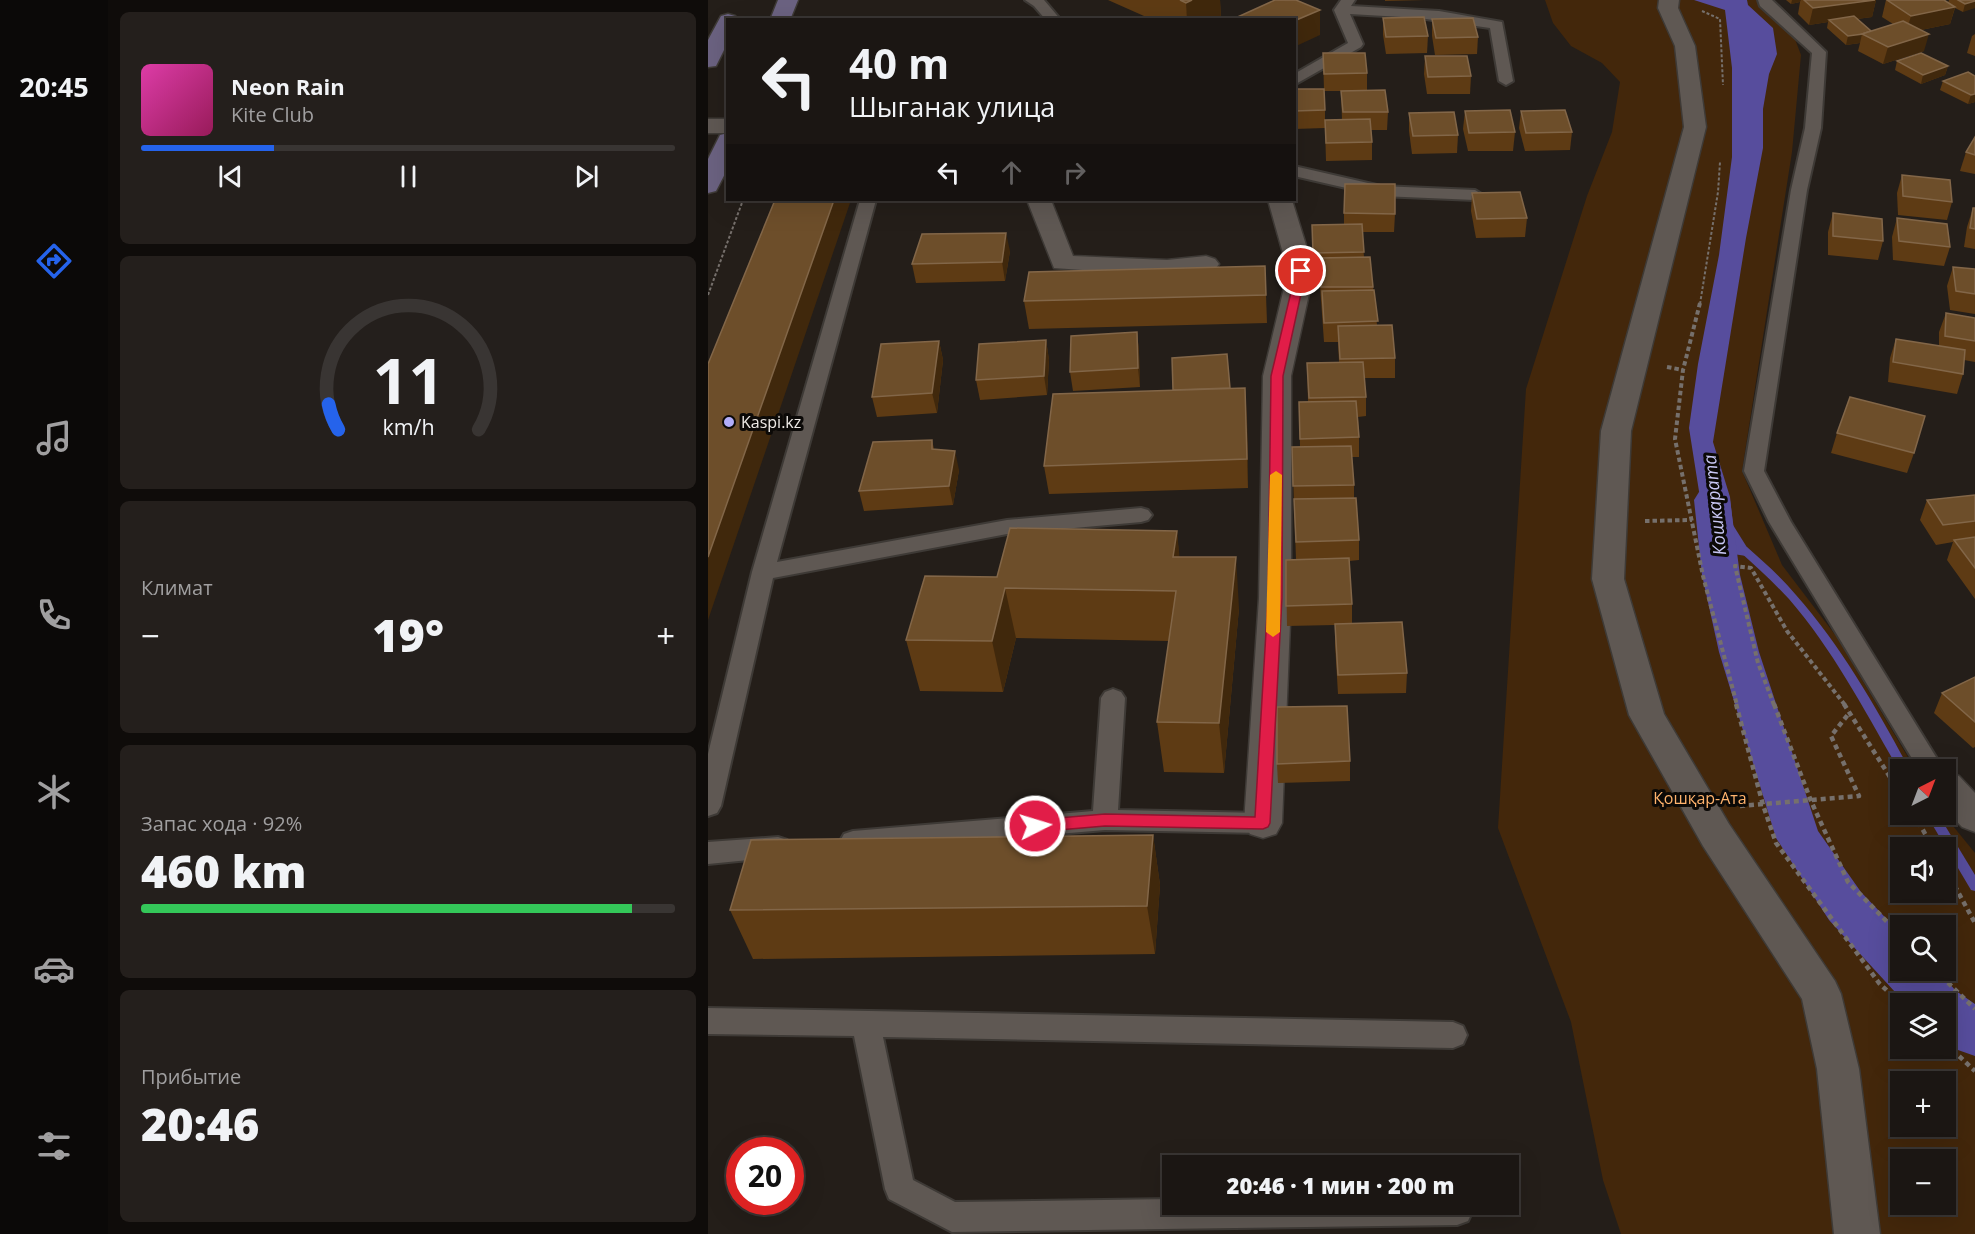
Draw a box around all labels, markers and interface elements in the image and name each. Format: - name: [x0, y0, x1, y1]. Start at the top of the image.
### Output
- text: 40 m: [849, 34, 949, 91]
- icon: left: [750, 42, 828, 120]
- text: 20:45: [19, 68, 89, 105]
- text: Neon Rain: [231, 71, 345, 101]
- text: Шыганак улица: [849, 88, 1055, 125]
- text: Kite Club: [231, 101, 314, 128]
- icon: left: [932, 156, 965, 189]
- icon: ahead: [995, 156, 1028, 189]
- icon: right: [1058, 156, 1091, 189]
- icon: previous: [214, 160, 247, 193]
- icon: pause: [392, 160, 425, 193]
- icon: next: [570, 160, 603, 193]
- icon: directions: [33, 240, 75, 282]
- pin: [1275, 245, 1326, 296]
- icon: arrive: [1284, 254, 1317, 287]
- text: 11: [372, 337, 444, 422]
- place label: Kaspi.kz: [741, 411, 801, 433]
- text: km/h: [382, 412, 434, 441]
- marker: Kaspi.kz: [722, 415, 736, 429]
- icon: music: [33, 417, 75, 459]
- water label: Кошкарата: [1697, 454, 1731, 557]
- text: Климат: [141, 574, 213, 601]
- icon: phone: [33, 594, 75, 636]
- text: 19°: [372, 604, 444, 665]
- text: −: [141, 613, 160, 658]
- text: +: [656, 613, 675, 658]
- north arrow: [1890, 759, 1956, 825]
- map controls: [1890, 759, 1956, 1215]
- icon: climate: [33, 771, 75, 813]
- park label: Қошқар-Ата: [1653, 787, 1747, 809]
- position arrow: [1003, 794, 1067, 858]
- text: Запас хода · 92%: [141, 810, 302, 837]
- button: sound: [1890, 837, 1956, 903]
- text: 460 km: [141, 840, 306, 901]
- button: search: [1890, 915, 1956, 981]
- icon: car: [33, 948, 75, 990]
- button: layers: [1890, 993, 1956, 1059]
- text: Прибытие: [141, 1063, 241, 1090]
- button: +: [1890, 1071, 1956, 1137]
- text: 20:46: [141, 1093, 259, 1154]
- icon: filters: [33, 1125, 75, 1167]
- speed limit sign: 20: [726, 1137, 804, 1215]
- button: −: [1890, 1149, 1956, 1215]
- text: 20:46 · 1 мин · 200 m: [1227, 1170, 1454, 1200]

